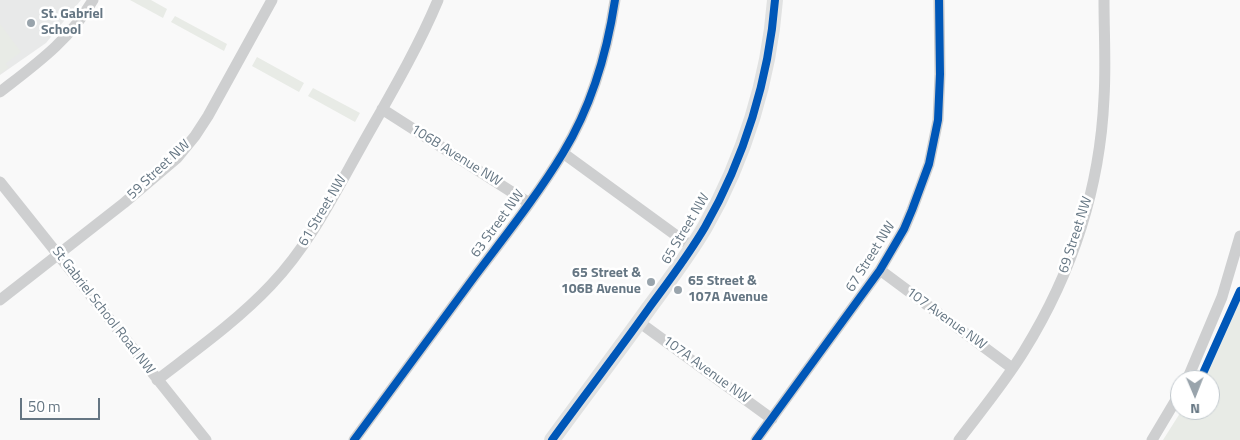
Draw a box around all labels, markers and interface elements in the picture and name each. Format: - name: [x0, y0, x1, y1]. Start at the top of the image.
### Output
- place label: St. Gabriel School: [41, 7, 103, 40]
- marker: St. Gabriel School: [25, 17, 37, 29]
- street label: 106B Avenue NW: [407, 121, 505, 191]
- street label: 59 Street NW: [124, 137, 194, 203]
- street label: 61 Street NW: [295, 172, 351, 250]
- street label: 63 Street NW: [468, 187, 528, 261]
- street label: 65 Street NW: [658, 190, 714, 268]
- street label: 69 Street NW: [1056, 194, 1096, 276]
- street label: 67 Street NW: [843, 219, 899, 295]
- street label: St Gabriel School Road NW: [48, 244, 158, 378]
- place label: 65 Street & 106B Avenue: [561, 266, 641, 298]
- place label: 65 Street & 107A Avenue: [688, 274, 768, 306]
- marker: 65 Street & 106B Avenue: [645, 276, 657, 288]
- marker: 65 Street & 107A Avenue: [672, 284, 684, 296]
- street label: 107 Avenue NW: [902, 284, 990, 354]
- street label: 107A Avenue NW: [659, 333, 753, 407]
- north arrow: [1170, 370, 1220, 420]
- scale bar: [22, 388, 102, 420]
- text: 50 m: [28, 395, 61, 418]
- text: N: [1190, 399, 1200, 420]

